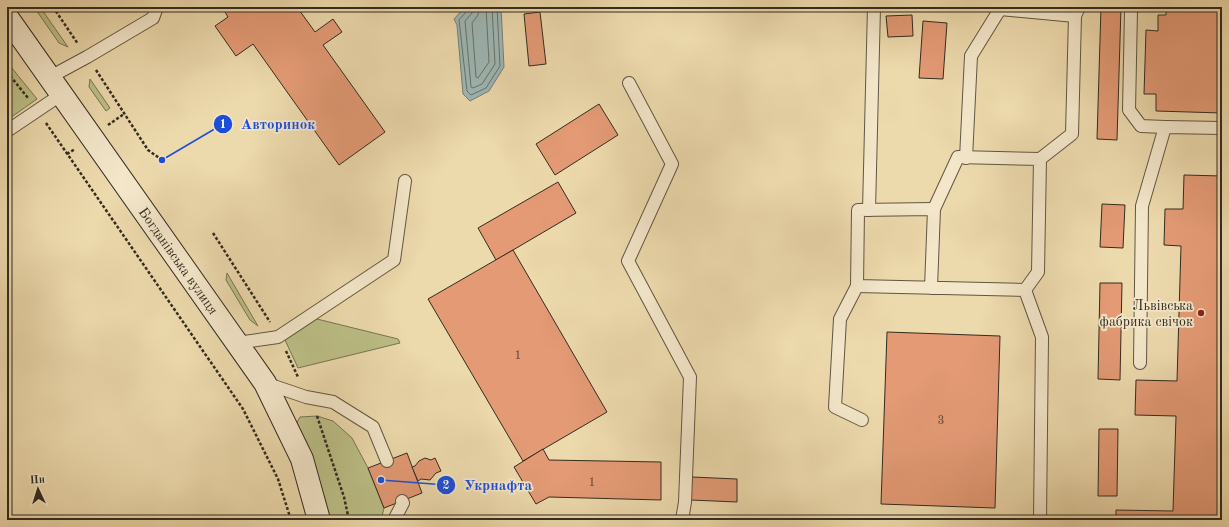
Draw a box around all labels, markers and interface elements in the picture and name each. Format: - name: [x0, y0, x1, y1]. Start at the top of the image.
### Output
- callout: Авторинок: [213, 110, 323, 137]
- text: Авторинок: [241, 118, 315, 133]
- text: 1: [220, 119, 226, 131]
- street label: Богданівська вулиця: [136, 205, 220, 317]
- place label: Львівська фабрика свічок: [1100, 299, 1193, 330]
- marker: Львівська фабрика свічок: [1196, 308, 1206, 318]
- house number: 1: [515, 350, 521, 362]
- house number: 3: [938, 415, 944, 427]
- north arrow: [18, 469, 58, 509]
- callout: Укрнафта: [436, 472, 540, 499]
- text: Пн: [29, 475, 45, 487]
- house number: 1: [589, 477, 595, 489]
- text: Укрнафта: [464, 479, 532, 494]
- text: 2: [443, 480, 450, 492]

